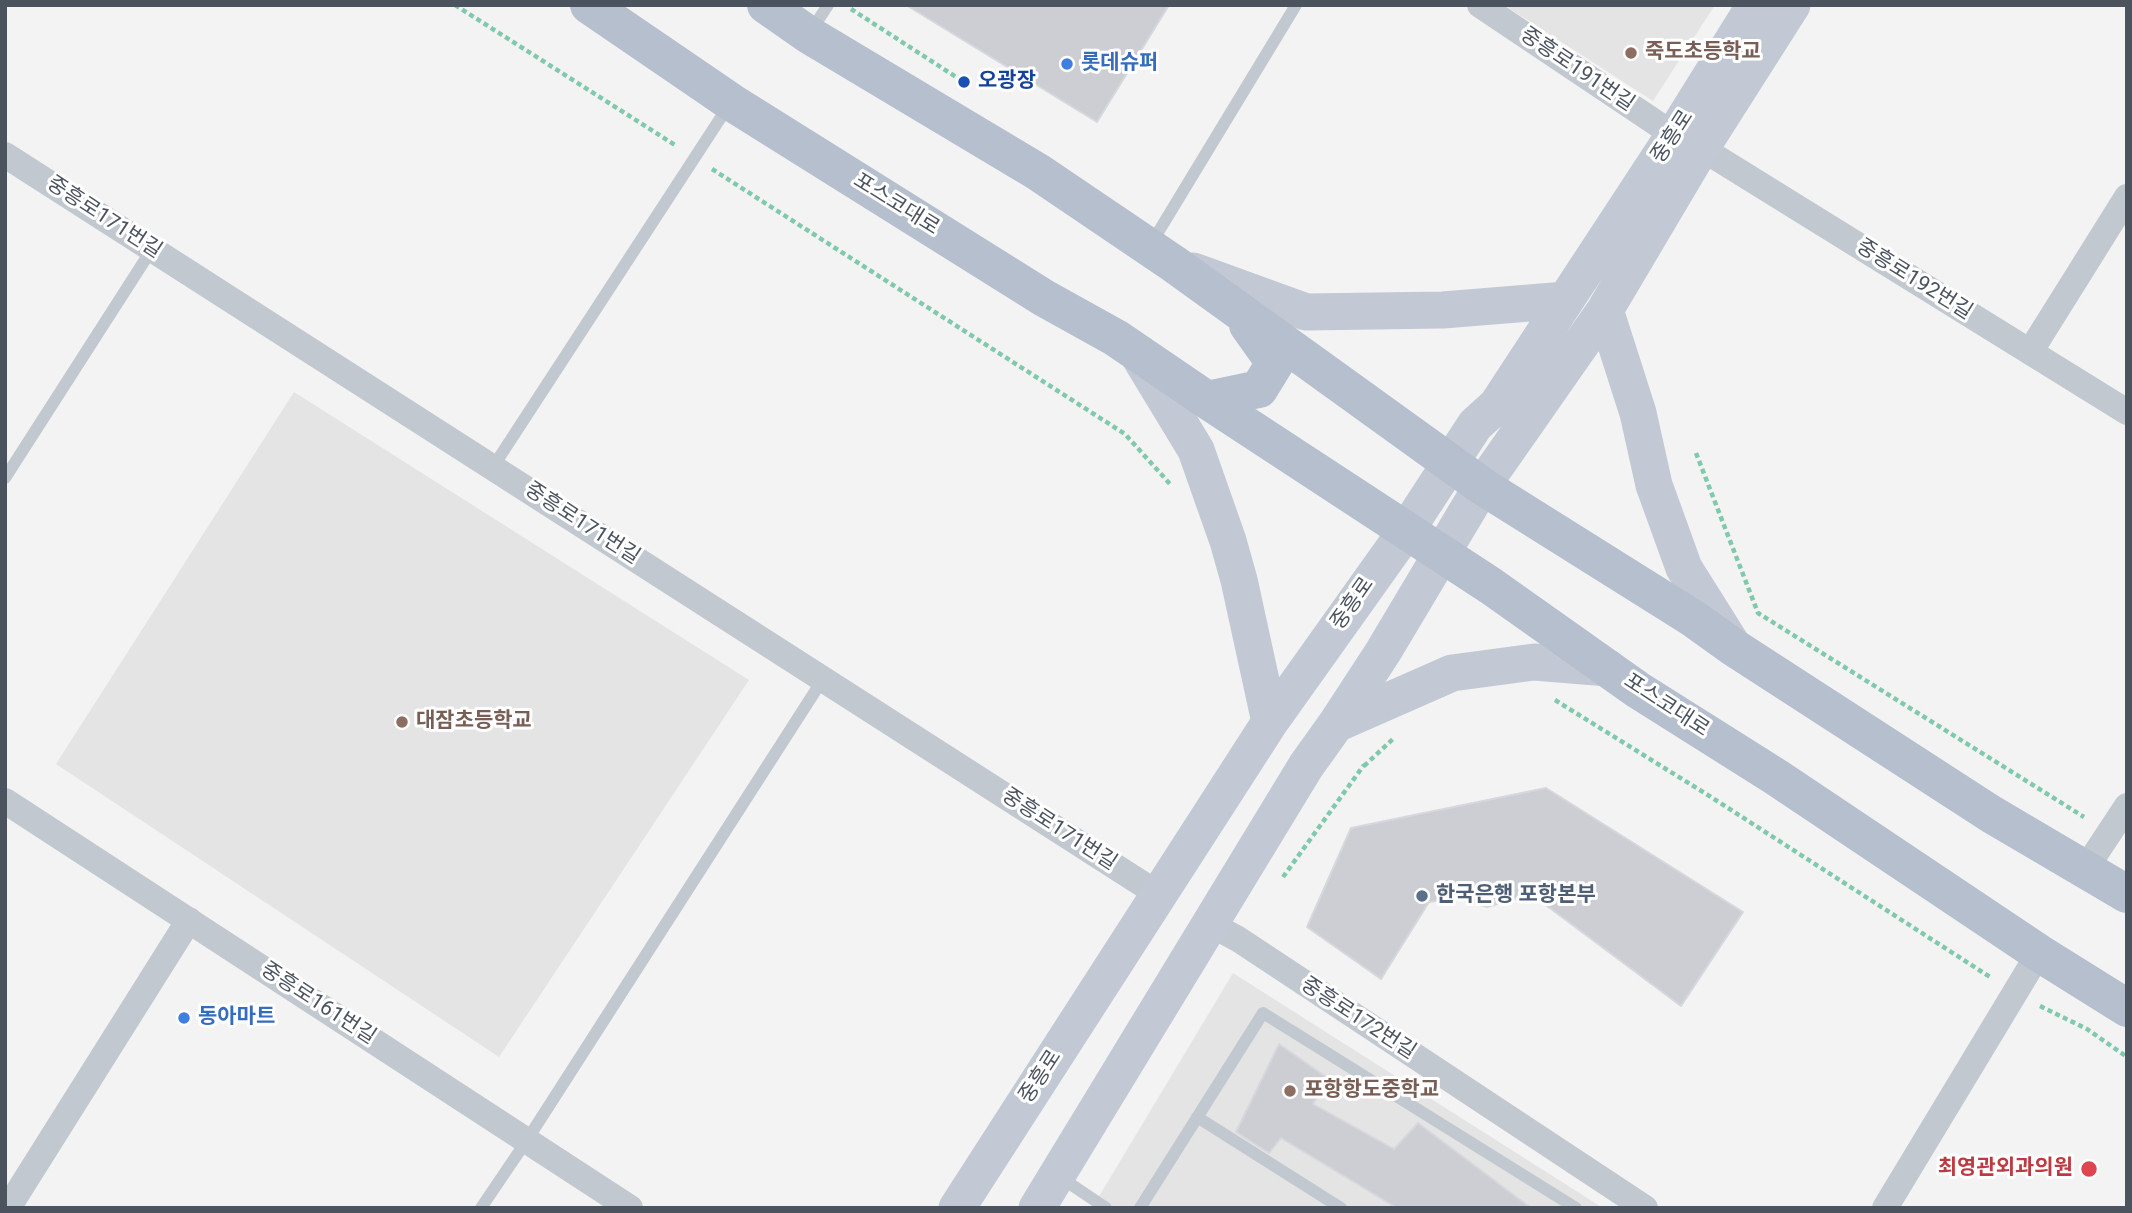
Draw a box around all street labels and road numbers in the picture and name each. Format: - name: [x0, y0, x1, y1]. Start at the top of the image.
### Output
- street label: 중흥로191번길: [1515, 23, 1639, 117]
- street label: 중흥로: [1647, 106, 1699, 168]
- street label: 포스코대로: [848, 169, 944, 241]
- street label: 중흥로171번길: [42, 171, 166, 265]
- street label: 중흥로192번길: [1851, 234, 1977, 326]
- street label: 중흥로171번길: [520, 477, 644, 571]
- street label: 중흥로: [1326, 573, 1380, 635]
- street label: 포스코대로: [1619, 669, 1713, 743]
- street label: 중흥로171번길: [997, 783, 1121, 877]
- street label: 중흥로161번길: [256, 957, 380, 1051]
- street label: 중흥로172번길: [1296, 972, 1420, 1066]
- street label: 중흥로: [1015, 1046, 1067, 1108]

